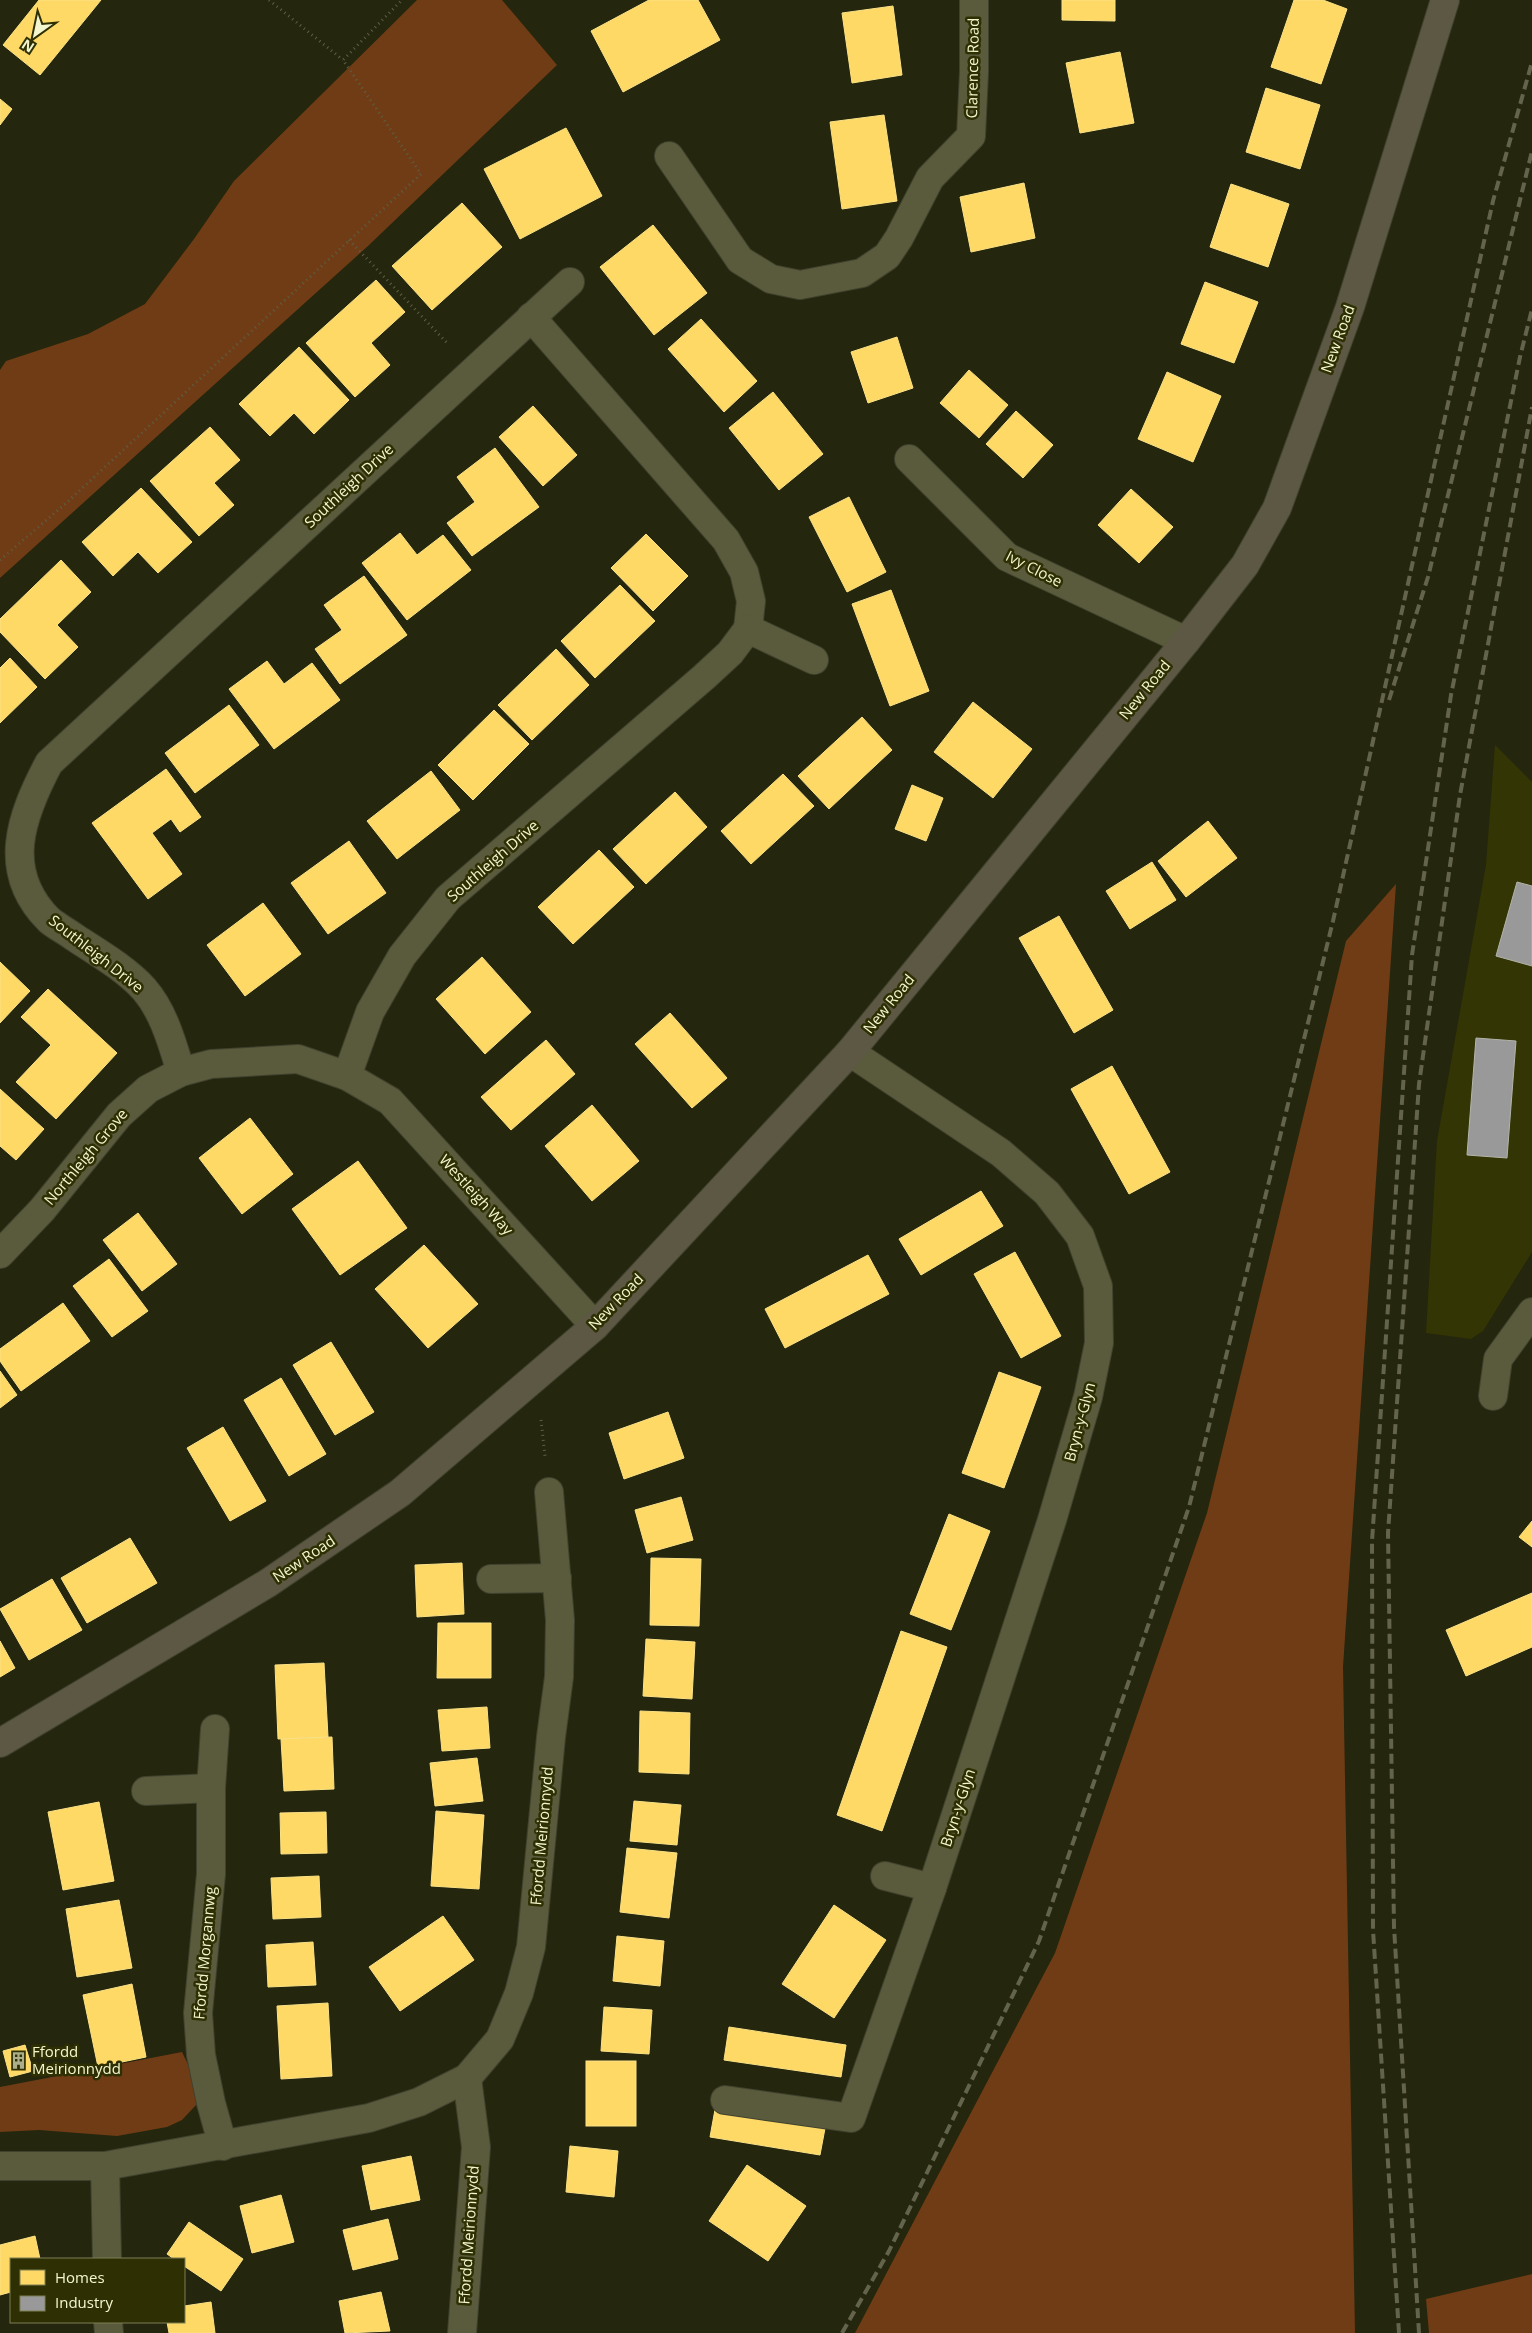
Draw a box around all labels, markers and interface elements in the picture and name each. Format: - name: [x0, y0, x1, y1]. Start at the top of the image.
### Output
- north arrow: [10, 10, 60, 60]
- street label: Clarence Road: [961, 18, 983, 118]
- text: N: [18, 35, 38, 57]
- street label: New Road: [1316, 302, 1359, 375]
- street label: Southleigh Drive: [299, 439, 397, 532]
- street label: Ivy Close: [1003, 545, 1066, 591]
- street label: New Road: [1114, 655, 1174, 723]
- street label: Southleigh Drive: [442, 815, 542, 906]
- street label: Southleigh Drive: [45, 910, 148, 996]
- street label: New Road: [858, 969, 918, 1037]
- street label: Northleigh Grove: [39, 1104, 132, 1209]
- street label: Westleigh Way: [435, 1150, 519, 1239]
- street label: New Road: [583, 1269, 647, 1334]
- street label: Bryn-y-Glyn: [1059, 1380, 1099, 1464]
- street label: New Road: [268, 1530, 338, 1586]
- street label: Ffordd Meirionnydd: [525, 1766, 557, 1906]
- street label: Bryn-y-Glyn: [935, 1766, 979, 1849]
- street label: Ffordd Morgannwg: [188, 1886, 220, 2020]
- place label: Ffordd Meirionnydd: [32, 2041, 121, 2078]
- building icon: Ffordd Meirionnydd: [8, 2051, 28, 2071]
- street label: Ffordd Meirionnydd: [453, 2165, 483, 2305]
- legend: [10, 2258, 185, 2323]
- text: Homes: [55, 2267, 105, 2287]
- text: Industry: [55, 2292, 113, 2312]

